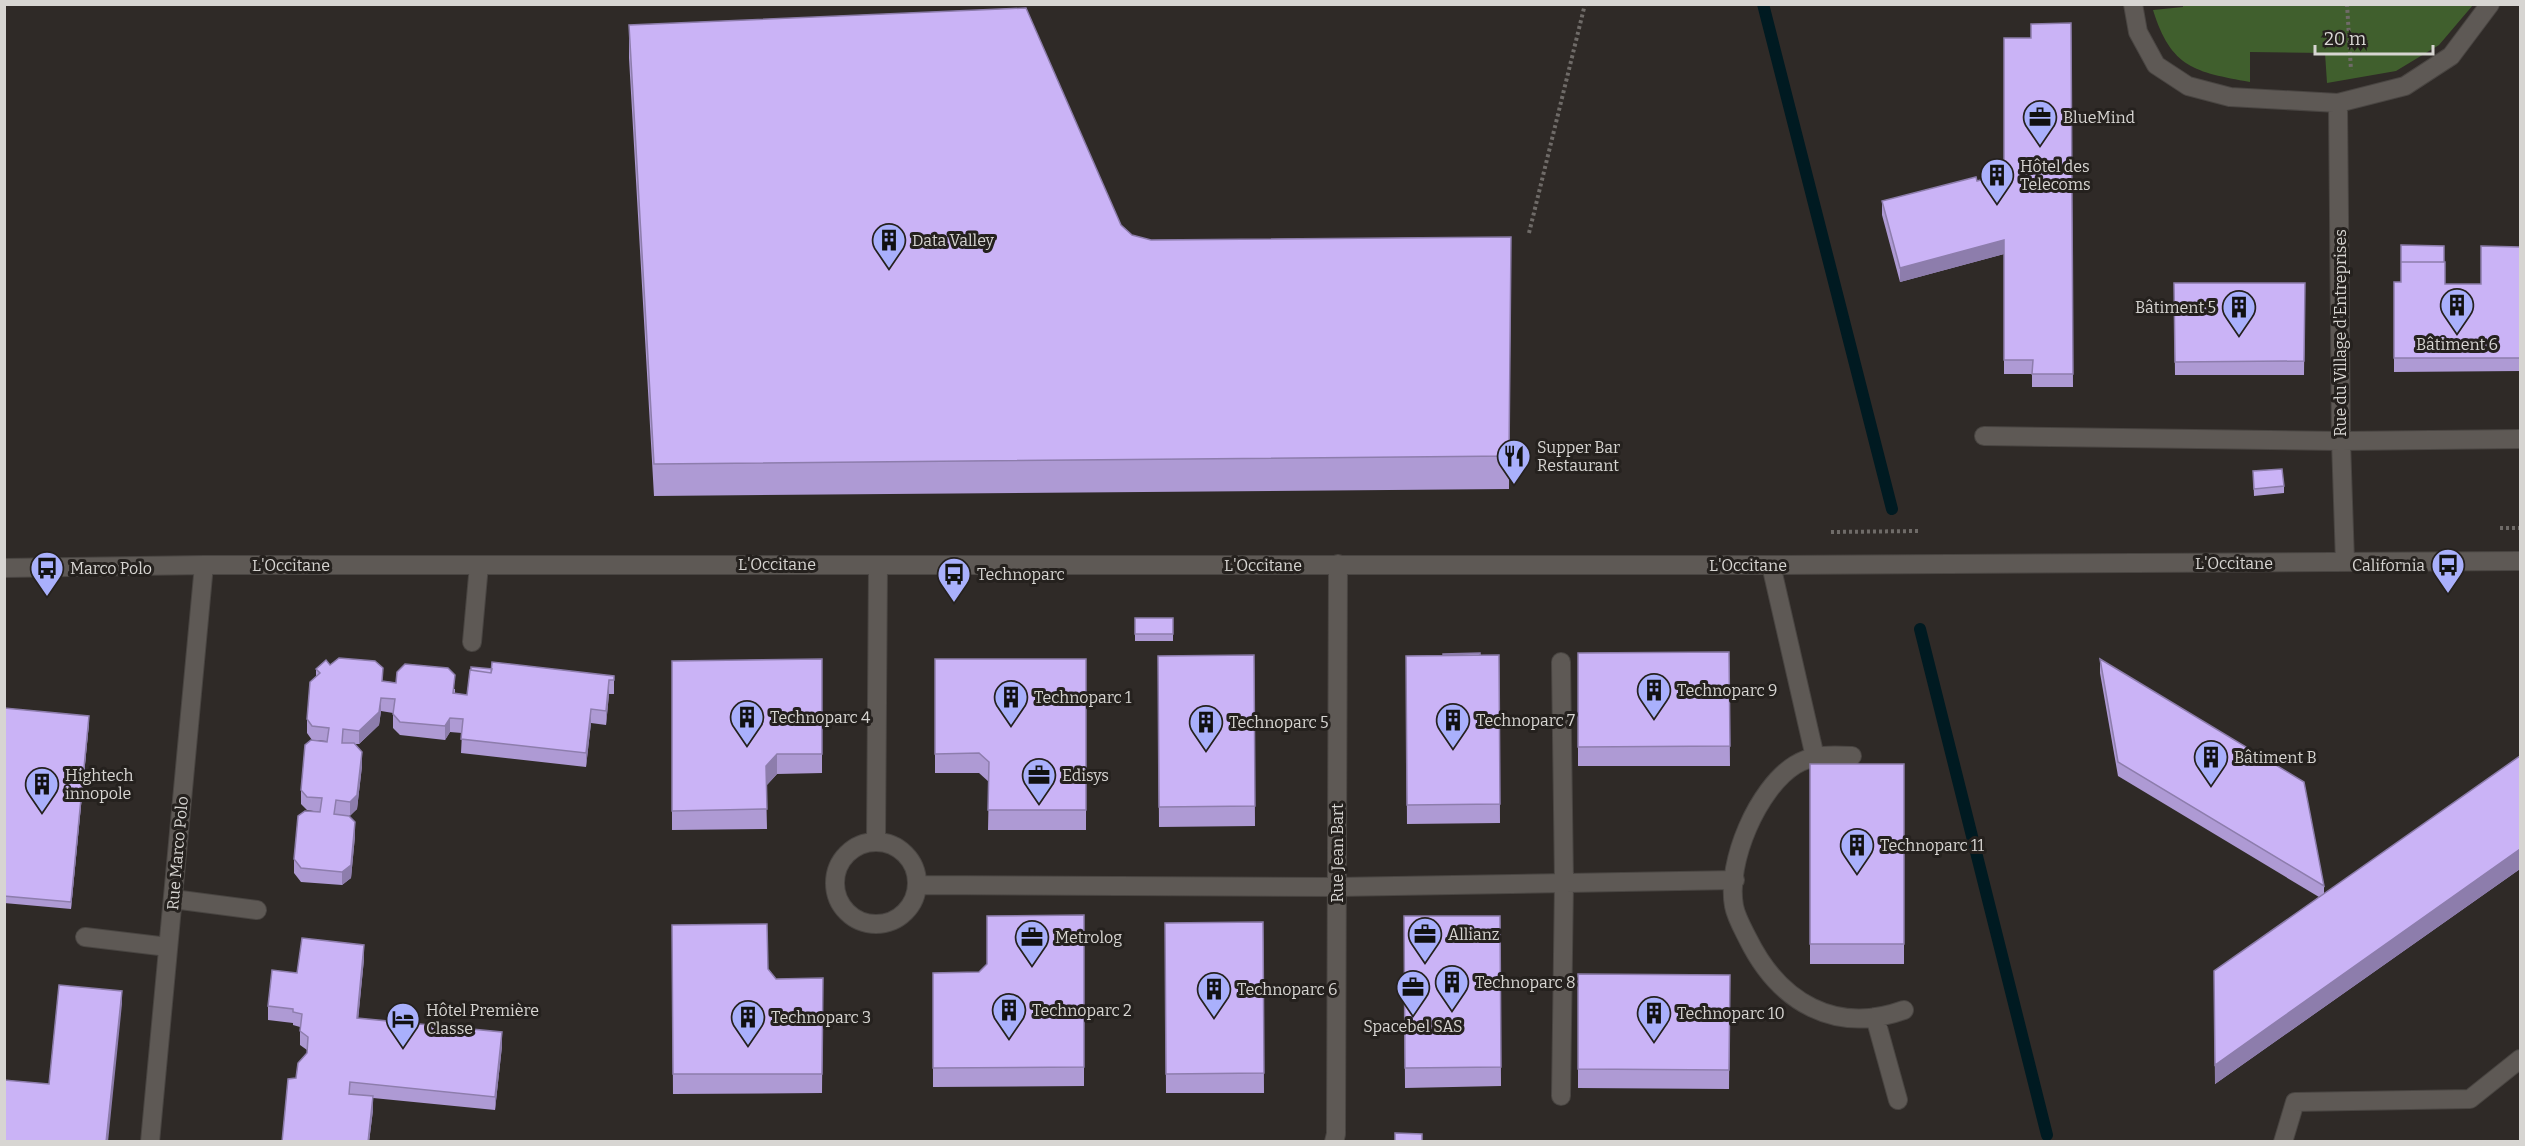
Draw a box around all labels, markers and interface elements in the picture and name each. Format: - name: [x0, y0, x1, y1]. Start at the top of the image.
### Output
- scale bar: [2315, 18, 2434, 56]
- text: 20 m: [2324, 28, 2366, 50]
- office icon: BlueMind: [2022, 99, 2058, 146]
- place label: BlueMind: [2063, 108, 2136, 127]
- building icon: Hôtel des Telecoms: [1979, 157, 2015, 204]
- place label: Hôtel des Telecoms: [2020, 157, 2091, 194]
- building icon: Data Valley: [871, 222, 907, 269]
- street label: Rue du Village d'Entreprises: [2331, 229, 2350, 437]
- place label: Data Valley: [912, 231, 995, 250]
- building icon: Bâtiment 6: [2439, 287, 2475, 334]
- building icon: Bâtiment 5: [2221, 289, 2257, 336]
- place label: Bâtiment 5: [2135, 298, 2216, 317]
- place label: Bâtiment 6: [2416, 335, 2498, 354]
- restaurant icon: Supper Bar Restaurant: [1496, 438, 1532, 485]
- place label: Supper Bar Restaurant: [1537, 438, 1620, 475]
- bus stop icon: California: [2430, 547, 2466, 594]
- bus stop icon: Marco Polo: [29, 550, 65, 597]
- street label: L'Occitane: [2195, 554, 2273, 573]
- street label: L'Occitane: [738, 555, 816, 574]
- street label: L'Occitane: [252, 556, 330, 575]
- bus stop icon: Technoparc: [936, 556, 972, 603]
- street label: L'Occitane: [1224, 556, 1302, 575]
- street label: L'Occitane: [1709, 556, 1787, 575]
- place label: California: [2352, 556, 2425, 575]
- place label: Marco Polo: [70, 559, 152, 578]
- place label: Technoparc: [977, 565, 1065, 584]
- building icon: Technoparc 9: [1636, 672, 1672, 719]
- building icon: Technoparc 1: [993, 679, 1029, 726]
- place label: Technoparc 9: [1677, 681, 1777, 700]
- place label: Technoparc 1: [1034, 688, 1132, 707]
- building icon: Technoparc 4: [729, 699, 765, 746]
- building icon: Technoparc 7: [1435, 702, 1471, 749]
- building icon: Technoparc 5: [1188, 704, 1224, 751]
- place label: Technoparc 4: [770, 708, 871, 727]
- place label: Technoparc 7: [1476, 711, 1575, 730]
- place label: Technoparc 5: [1229, 713, 1328, 732]
- building icon: Bâtiment B: [2193, 739, 2229, 786]
- place label: Bâtiment B: [2234, 748, 2317, 767]
- office icon: Edisys: [1021, 757, 1057, 804]
- building icon: Hightech innopole: [24, 766, 60, 813]
- place label: Hightech innopole: [65, 766, 133, 803]
- place label: Edisys: [1062, 766, 1109, 785]
- street label: Rue Marco Polo: [163, 795, 192, 911]
- street label: Rue Jean Bart: [1328, 803, 1347, 903]
- building icon: Technoparc 11: [1839, 827, 1875, 874]
- place label: Technoparc 11: [1880, 836, 1984, 855]
- office icon: Allianz: [1407, 916, 1443, 963]
- office icon: Metrolog: [1014, 919, 1050, 966]
- place label: Allianz: [1448, 925, 1500, 944]
- place label: Metrolog: [1055, 928, 1122, 947]
- building icon: Technoparc 8: [1434, 964, 1470, 1011]
- office icon: Spacebel SAS: [1395, 969, 1431, 1016]
- building icon: Technoparc 6: [1196, 971, 1232, 1018]
- place label: Technoparc 8: [1475, 973, 1576, 992]
- place label: Technoparc 6: [1237, 980, 1337, 999]
- building icon: Technoparc 2: [991, 992, 1027, 1039]
- building icon: Technoparc 10: [1636, 995, 1672, 1042]
- building icon: Technoparc 3: [730, 999, 766, 1046]
- hotel icon: Hôtel Première Classe: [385, 1001, 421, 1048]
- place label: Hôtel Première Classe: [426, 1001, 539, 1038]
- place label: Technoparc 2: [1032, 1001, 1132, 1020]
- place label: Technoparc 10: [1677, 1004, 1785, 1023]
- place label: Technoparc 3: [771, 1008, 871, 1027]
- place label: Spacebel SAS: [1363, 1017, 1463, 1036]

